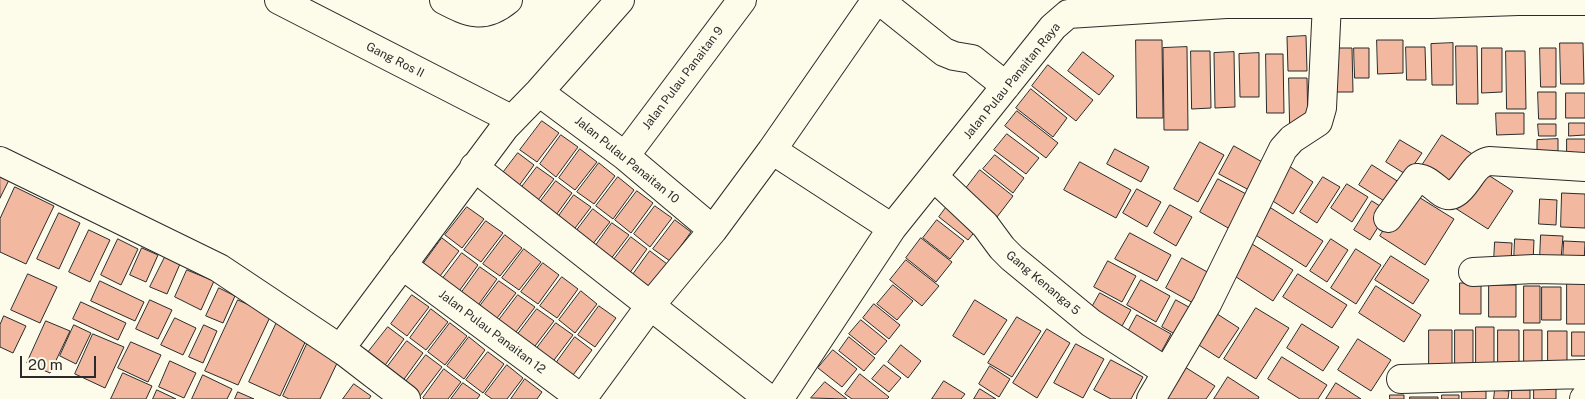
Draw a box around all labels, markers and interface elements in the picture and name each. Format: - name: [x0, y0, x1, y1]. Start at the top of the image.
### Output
- street label: Jalan Pulau Panaitan Raya: [961, 20, 1063, 142]
- street label: Jalan Pulau Panaitan 9: [640, 24, 726, 132]
- street label: Gang Ros II: [364, 39, 426, 81]
- street label: Jalan Pulau Panaitan 10: [572, 113, 682, 207]
- street label: Gang Kenanga 5: [1003, 248, 1083, 318]
- street label: Jalan Pulau Panaitan 12: [436, 287, 548, 377]
- scale bar: [22, 346, 99, 378]
- text: 20 m: [28, 356, 63, 373]

